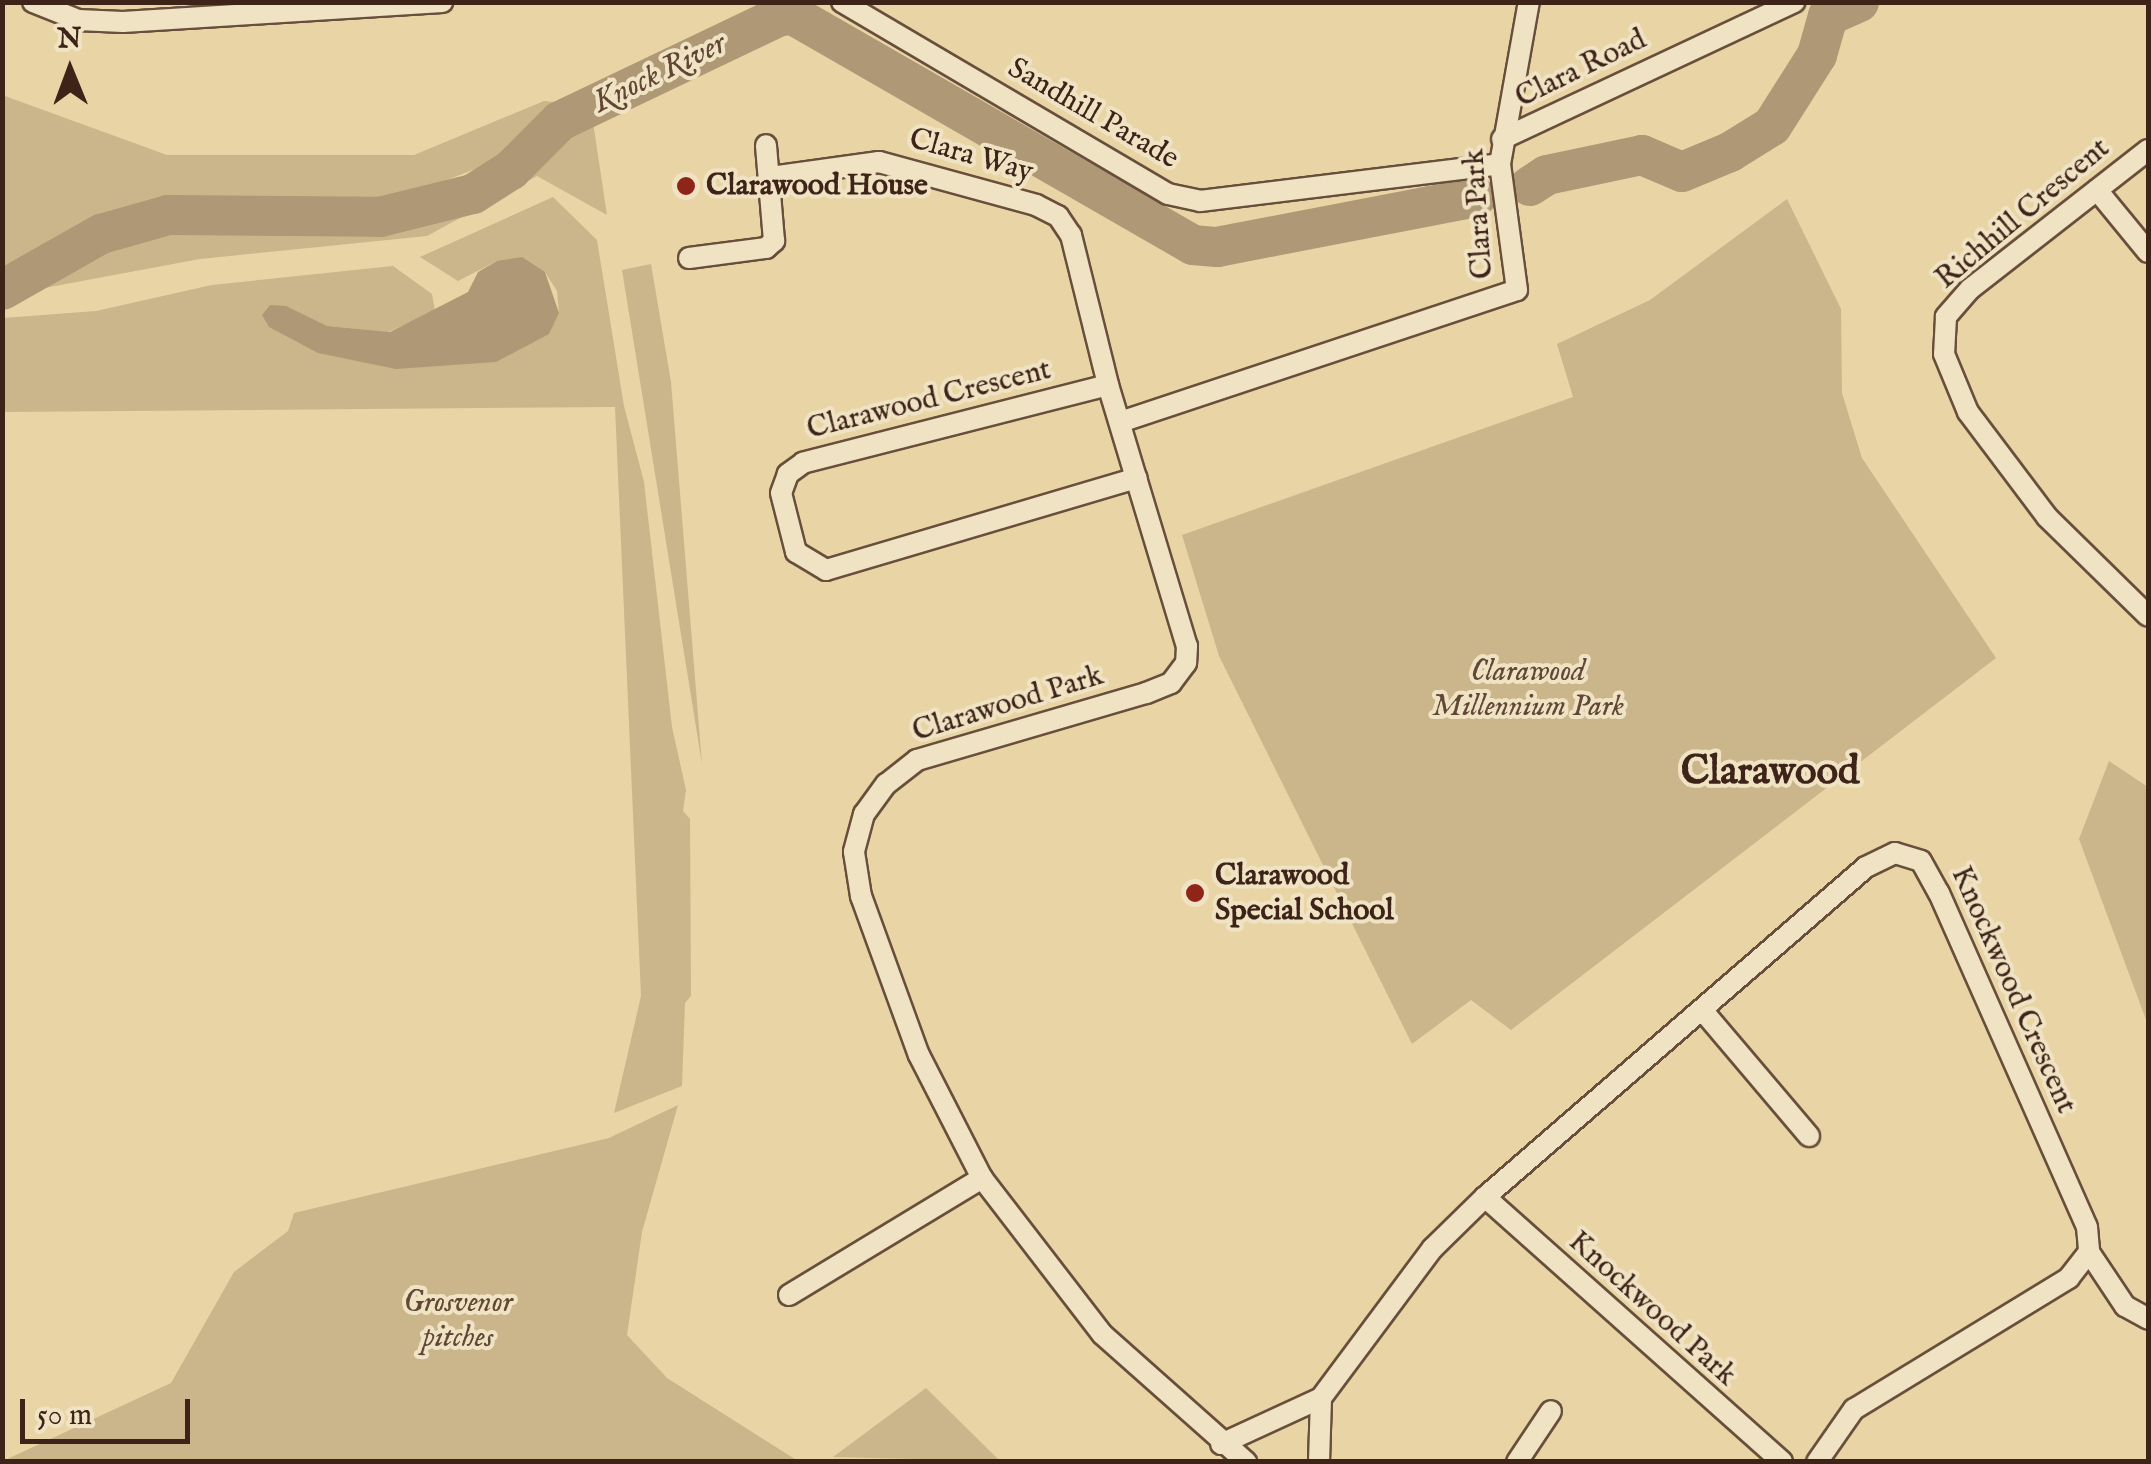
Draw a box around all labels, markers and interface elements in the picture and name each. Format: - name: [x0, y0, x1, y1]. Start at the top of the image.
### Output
- north arrow: [20, 20, 120, 120]
- text: N: [57, 22, 82, 57]
- street label: Clara Road: [1510, 22, 1652, 116]
- water label: Knock River: [587, 25, 733, 123]
- street label: Sandhill Parade: [1001, 51, 1185, 177]
- street label: Clara Way: [905, 121, 1037, 191]
- street label: Richhill Crescent: [1929, 131, 2117, 297]
- street label: Clara Park: [1457, 148, 1501, 280]
- place label: Clarawood House: [706, 168, 928, 204]
- marker: Clarawood House: [675, 175, 697, 197]
- street label: Clarawood Crescent: [803, 352, 1055, 448]
- park label: Clarawood Millennium Park: [1432, 654, 1624, 724]
- street label: Clarawood Park: [908, 658, 1108, 750]
- district label: Clarawood: [1681, 749, 1859, 797]
- place label: Clarawood Special School: [1215, 858, 1394, 928]
- street label: Knockwood Crescent: [1942, 861, 2084, 1119]
- marker: Clarawood Special School: [1184, 882, 1206, 904]
- street label: Knockwood Park: [1560, 1224, 1744, 1394]
- park label: Grosvenor pitches: [403, 1285, 513, 1356]
- scale bar: [25, 1379, 195, 1441]
- text: 50 m: [37, 1397, 92, 1435]

